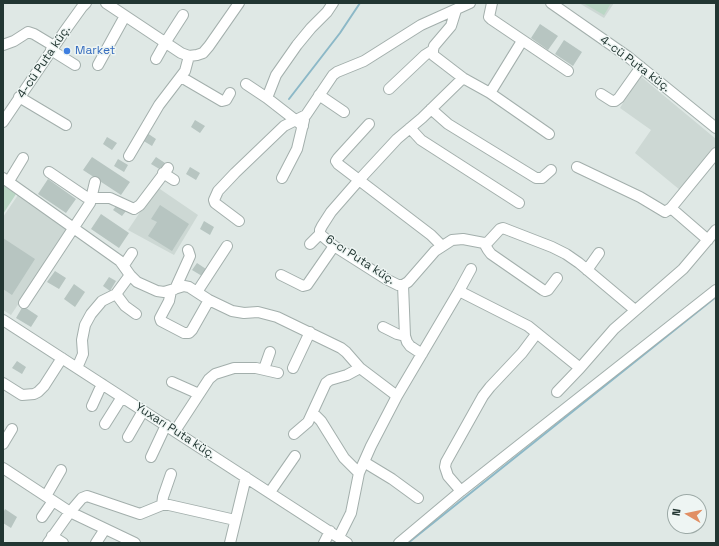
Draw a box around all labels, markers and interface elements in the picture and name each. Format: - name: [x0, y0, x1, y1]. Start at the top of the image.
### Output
- street label: 4-cü Puta küç.: [14, 23, 74, 101]
- street label: 4-cü Puta küç.: [597, 33, 673, 95]
- place label: Market: [75, 44, 115, 58]
- marker: Market: [62, 46, 72, 56]
- street label: 6-cı Puta küç.: [323, 232, 397, 288]
- street label: Yuxarı Puta küç.: [132, 400, 218, 462]
- north arrow: [667, 494, 707, 534]
- text: N: [669, 508, 684, 517]

